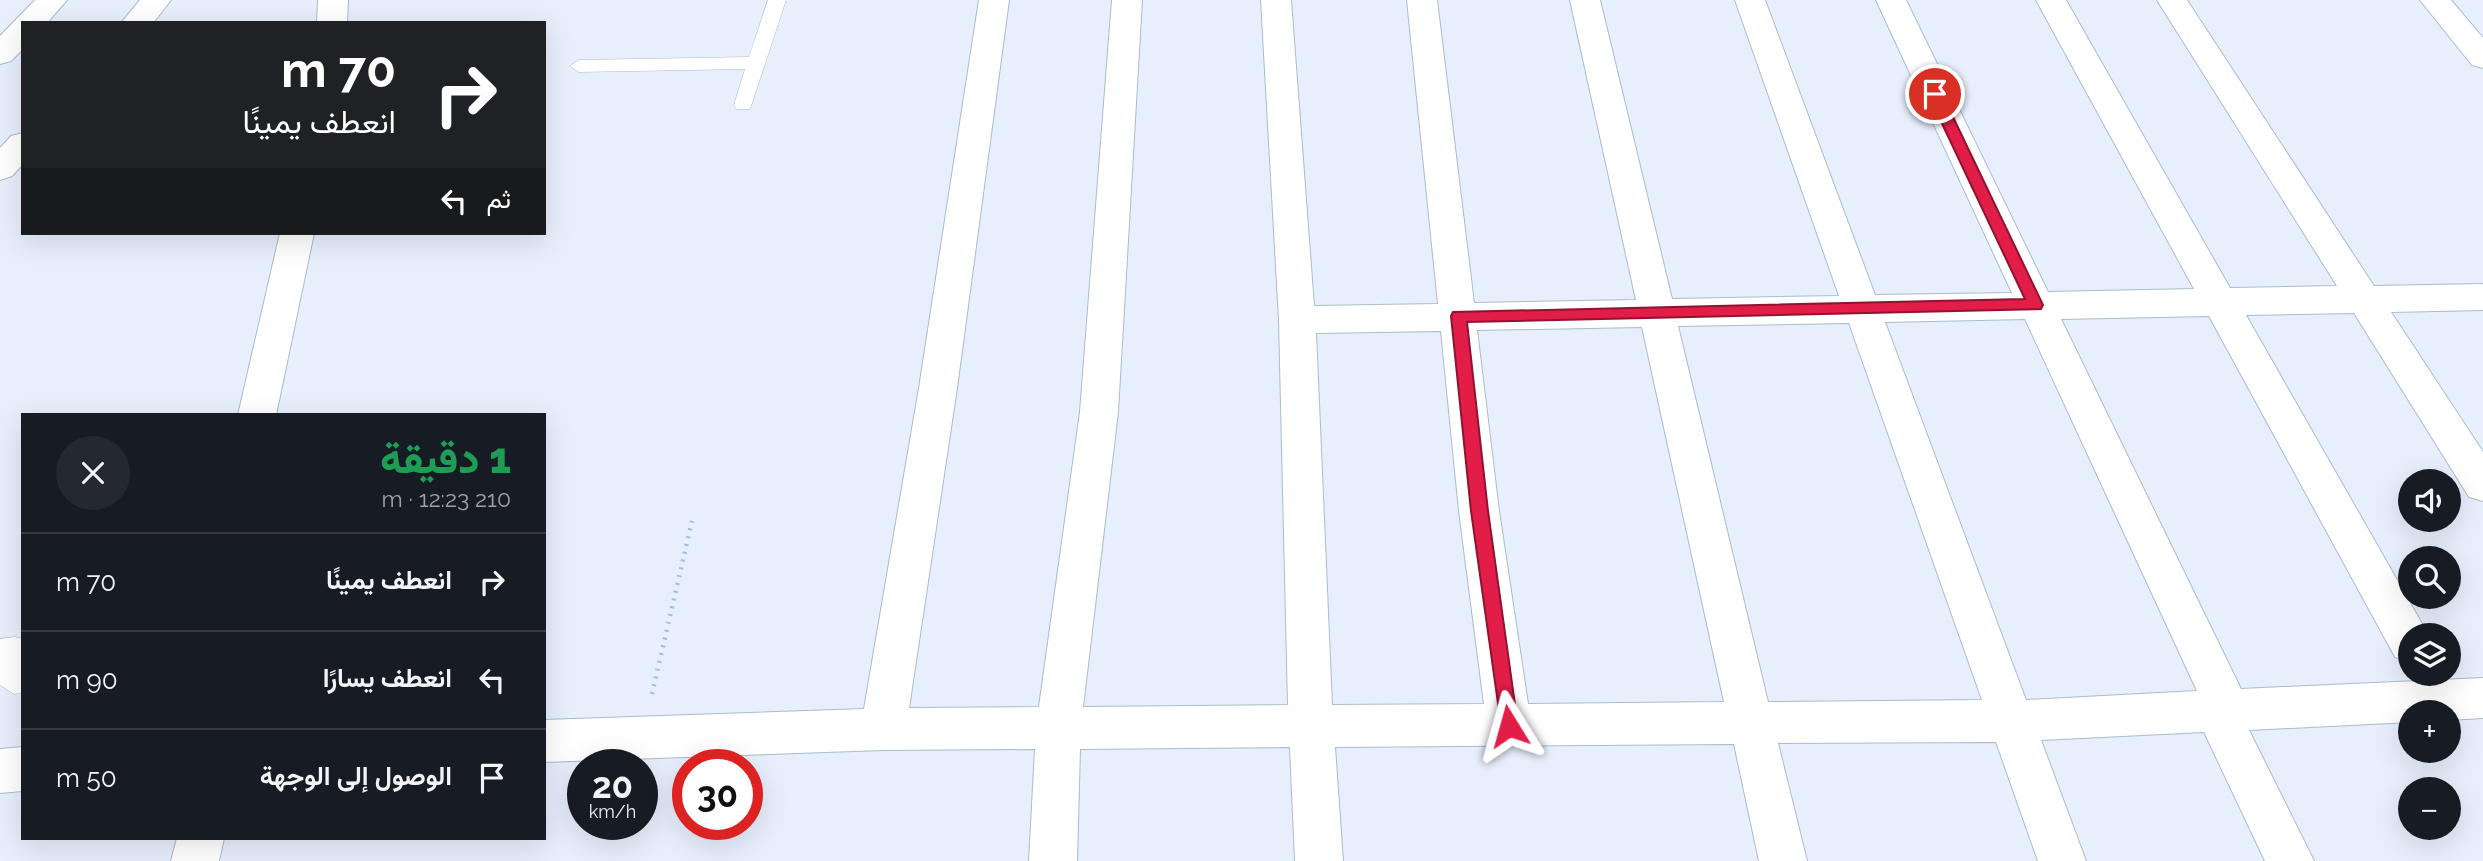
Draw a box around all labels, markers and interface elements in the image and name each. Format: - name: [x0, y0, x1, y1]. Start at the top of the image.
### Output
- text: 70 m: [281, 41, 396, 98]
- icon: right: [420, 49, 511, 140]
- pin: [1905, 64, 1965, 124]
- icon: arrive: [1916, 75, 1954, 113]
- text: انعطف يمينًا: [243, 103, 396, 140]
- icon: left: [435, 182, 473, 220]
- text: ثم: [487, 184, 511, 214]
- text: 1 دقيقة: [380, 434, 511, 483]
- button: close: [56, 436, 130, 510]
- map controls: [2398, 469, 2461, 840]
- button: sound: [2398, 469, 2461, 532]
- text: 210 m · 12:23: [382, 485, 511, 512]
- button: search: [2398, 546, 2461, 609]
- icon: right: [473, 563, 511, 601]
- text: انعطف يمينًا: [326, 565, 452, 595]
- text: 70 m: [56, 567, 116, 597]
- button: layers: [2398, 623, 2461, 686]
- icon: left: [473, 661, 511, 699]
- text: انعطف يسارًا: [323, 663, 452, 693]
- text: 90 m: [56, 665, 118, 695]
- position arrow: [1472, 689, 1546, 763]
- button: +: [2398, 700, 2461, 763]
- speed limit sign: 30: [672, 749, 763, 840]
- icon: arrive: [473, 759, 511, 797]
- text: الوصول إلى الوجهة: [260, 761, 452, 791]
- text: 50 m: [56, 763, 117, 793]
- text: 20: [592, 765, 633, 806]
- button: −: [2398, 777, 2461, 840]
- text: km/h: [589, 801, 636, 822]

